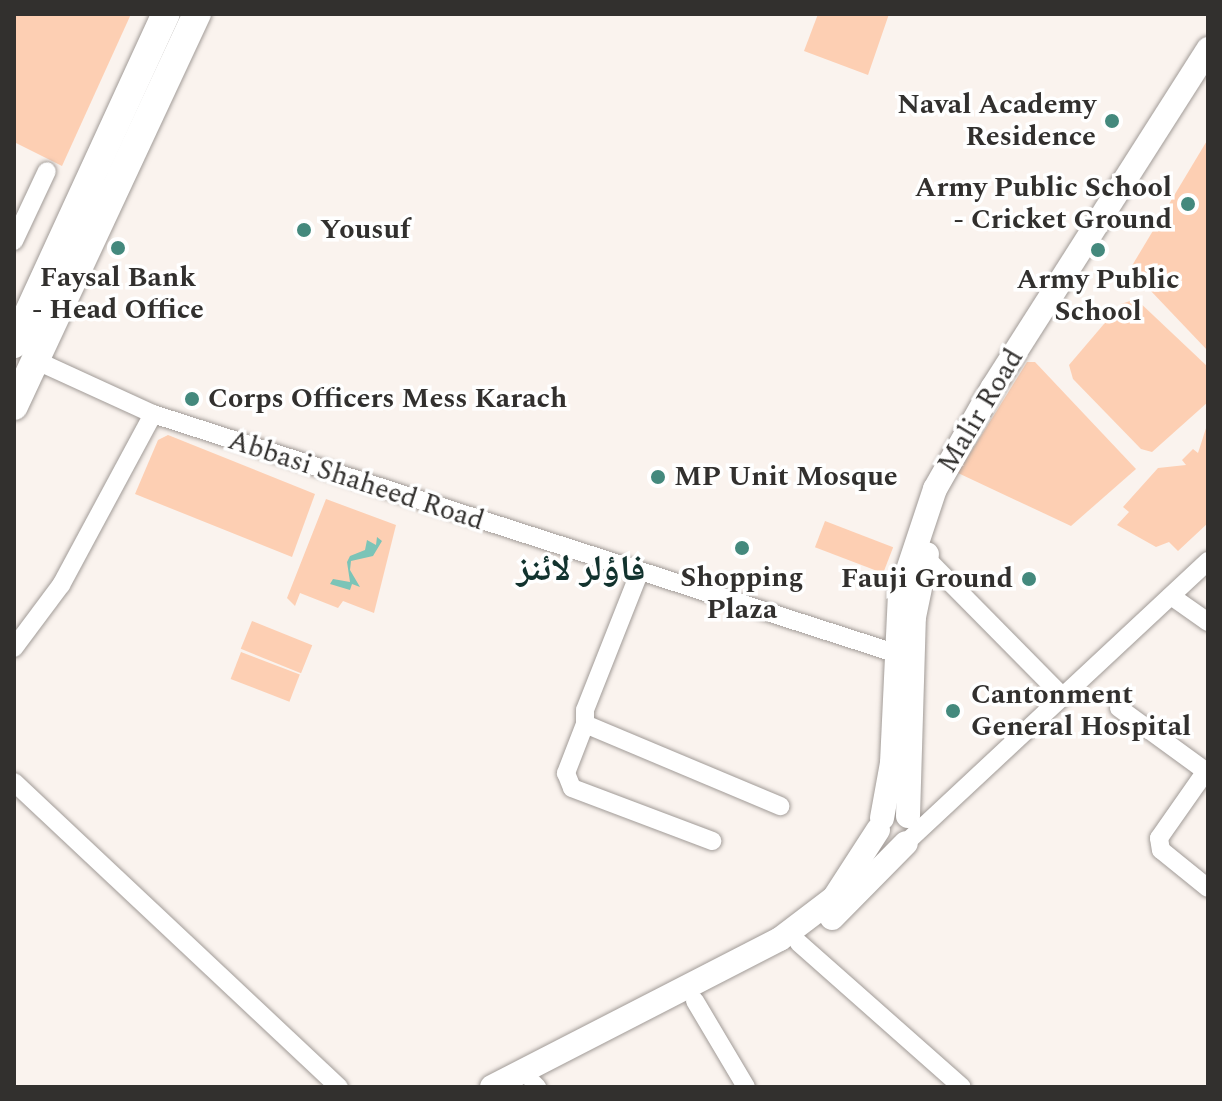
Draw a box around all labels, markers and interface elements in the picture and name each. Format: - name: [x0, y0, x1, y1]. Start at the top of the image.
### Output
- place label: Naval Academy Residence: [897, 88, 1096, 154]
- marker: Naval Academy Residence: [1103, 112, 1121, 130]
- place label: Army Public School - Cricket Ground: [915, 171, 1172, 237]
- marker: Army Public School - Cricket Ground: [1179, 195, 1197, 213]
- place label: Yousuf: [320, 213, 410, 247]
- marker: Yousuf: [295, 221, 313, 239]
- marker: Faysal Bank - Head Office: [109, 239, 127, 257]
- marker: Army Public School: [1089, 241, 1107, 259]
- place label: Faysal Bank - Head Office: [32, 261, 204, 327]
- place label: Army Public School: [1017, 263, 1179, 329]
- street label: Malir Road: [931, 343, 1031, 479]
- place label: Corps Officers Mess Karach: [208, 382, 567, 416]
- marker: Corps Officers Mess Karach: [183, 390, 201, 408]
- street label: Abbasi Shaheed Road: [224, 424, 488, 538]
- place label: MP Unit Mosque: [674, 460, 898, 494]
- marker: MP Unit Mosque: [649, 468, 667, 486]
- marker: Shopping Plaza: [733, 539, 751, 557]
- district label: فاؤلر لائنز: [517, 548, 645, 592]
- place label: Shopping Plaza: [680, 561, 804, 627]
- place label: Fauji Ground: [841, 562, 1013, 596]
- marker: Fauji Ground: [1020, 570, 1038, 588]
- place label: Cantonment General Hospital: [971, 678, 1191, 744]
- marker: Cantonment General Hospital: [942, 700, 964, 722]

